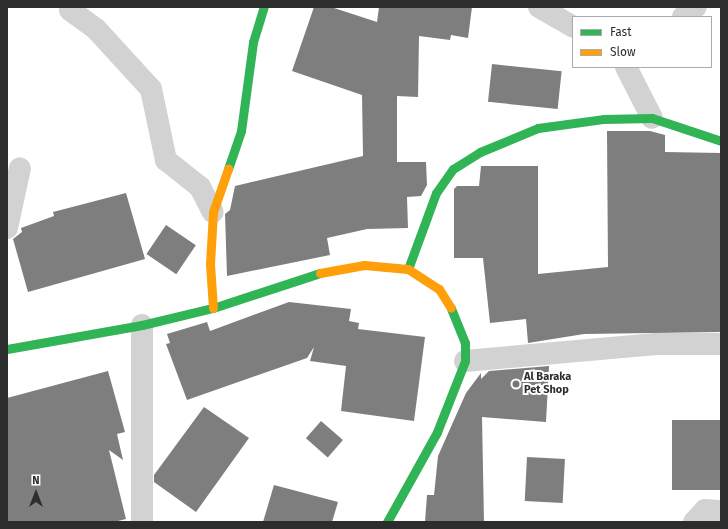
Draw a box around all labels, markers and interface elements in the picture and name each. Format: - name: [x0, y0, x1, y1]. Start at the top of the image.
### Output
- legend: [572, 16, 712, 68]
- text: Fast: [610, 25, 632, 39]
- text: Slow: [610, 45, 636, 59]
- place label: Al Baraka Pet Shop: [524, 371, 571, 397]
- marker: Al Baraka Pet Shop: [511, 379, 521, 389]
- north arrow: [16, 473, 56, 513]
- text: N: [32, 474, 40, 487]

